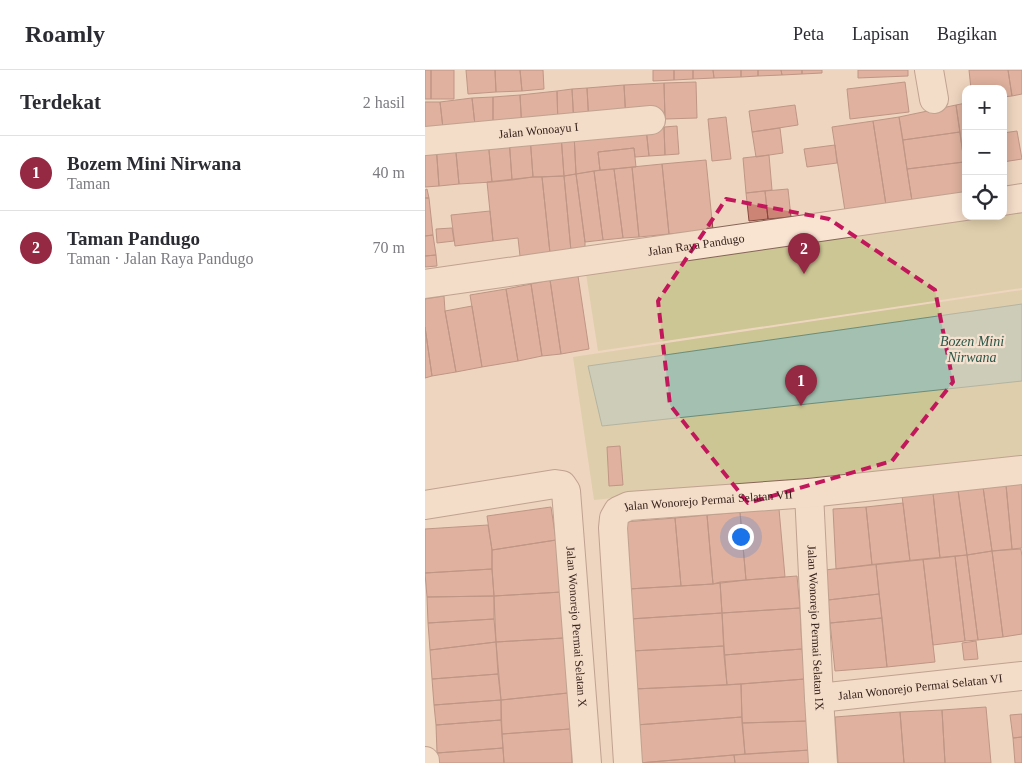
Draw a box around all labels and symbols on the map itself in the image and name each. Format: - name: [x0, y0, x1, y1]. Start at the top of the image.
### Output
- street label: Jalan Wonoayu I: [498, 120, 579, 141]
- street label: Jalan Raya Pandugo: [647, 231, 745, 259]
- pin: 2: [788, 233, 820, 274]
- water label: Bozen Mini Nirwana: [940, 334, 1004, 365]
- pin: 1: [785, 365, 817, 406]
- street label: Jalan Wonorejo Permai Selatan VII: [621, 487, 793, 515]
- your location: [728, 524, 754, 550]
- street label: Jalan Wonorejo Permai Selatan IX: [805, 545, 827, 711]
- street label: Jalan Wonorejo Permai Selatan X: [563, 546, 590, 708]
- street label: Jalan Wonorejo Permai Selatan VI: [837, 671, 1003, 703]

